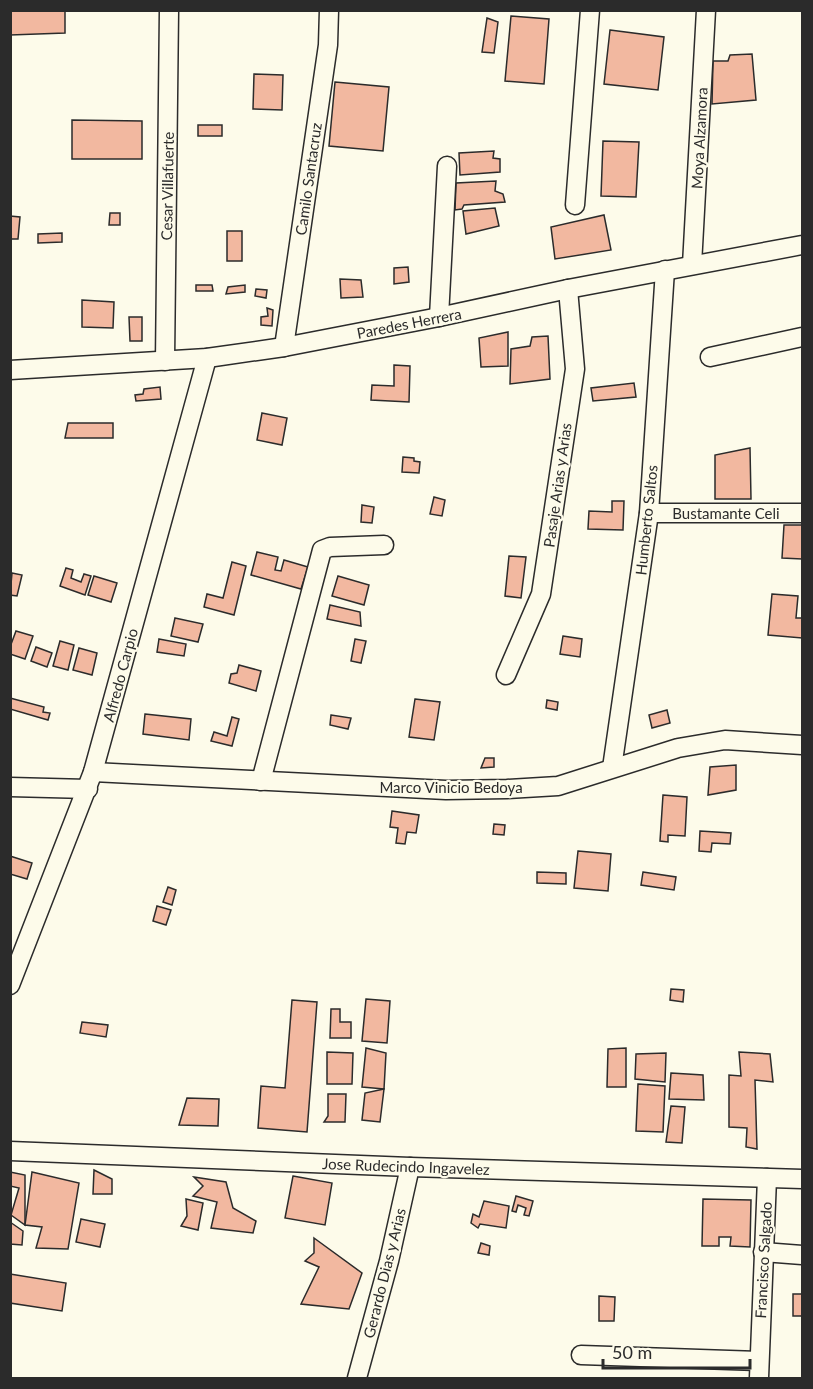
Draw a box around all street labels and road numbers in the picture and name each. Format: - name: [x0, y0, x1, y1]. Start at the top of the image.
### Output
- street label: Moya Alzamora: [687, 87, 711, 189]
- street label: Camilo Santacruz: [291, 121, 325, 237]
- street label: Cesar Villafuerte: [157, 131, 177, 240]
- street label: Paredes Herrera: [355, 304, 463, 342]
- street label: Pasaje Arias y Arias: [539, 422, 575, 548]
- street label: Humberto Saltos: [631, 464, 661, 576]
- street label: Bustamante Celi: [672, 504, 780, 522]
- street label: Alfredo Carpio: [99, 626, 141, 724]
- street label: Marco Vinicio Bedoya: [379, 778, 523, 796]
- street label: Jose Rudecindo Ingavelez: [322, 1154, 490, 1178]
- street label: Francisco Salgado: [751, 1201, 775, 1319]
- street label: Gerardo Dias y Arias: [359, 1206, 409, 1340]

